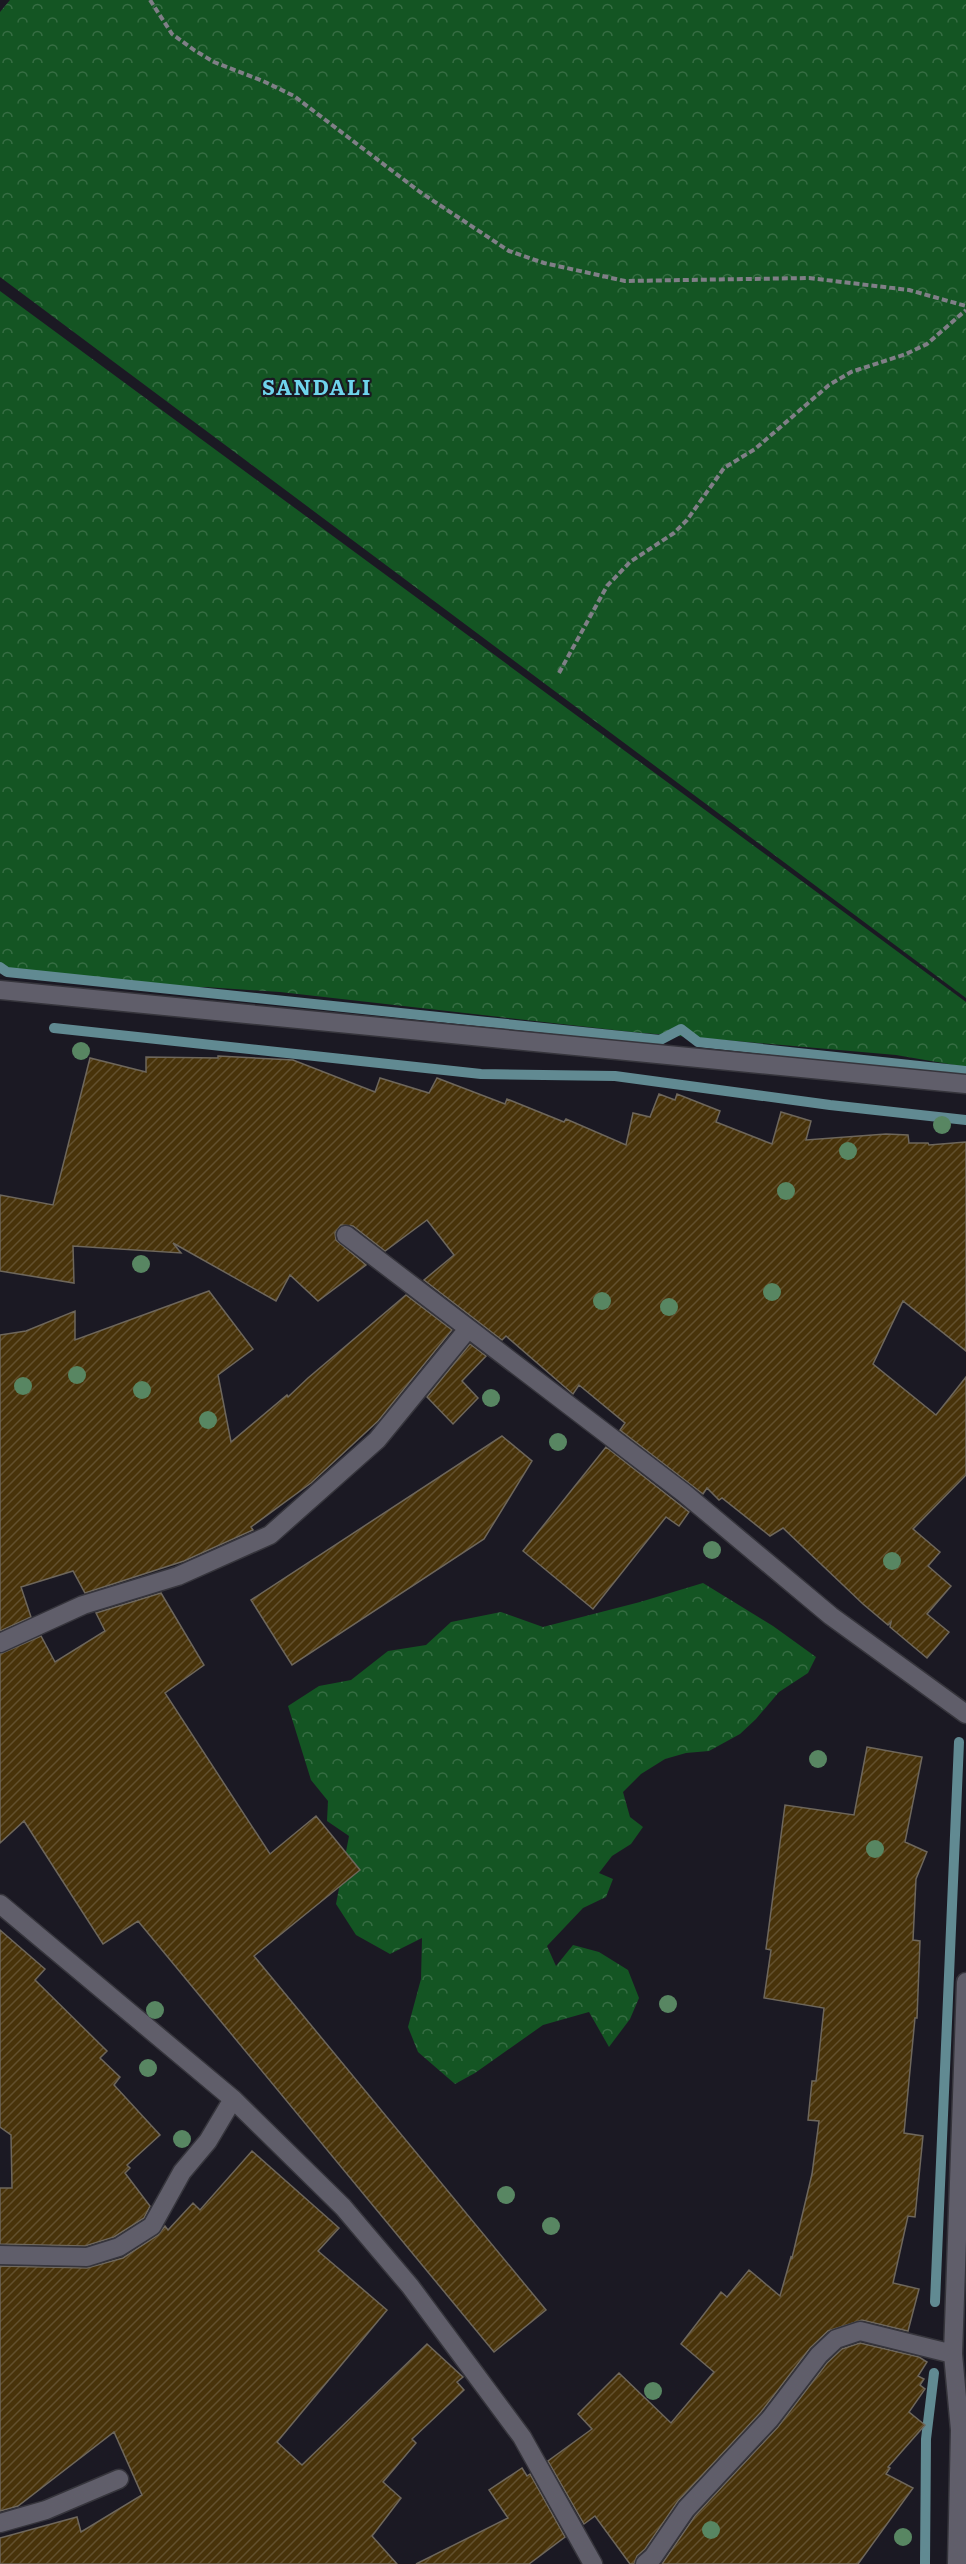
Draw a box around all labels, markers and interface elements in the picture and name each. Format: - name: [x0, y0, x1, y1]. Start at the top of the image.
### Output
- district label: SANDALI: [262, 370, 372, 401]

